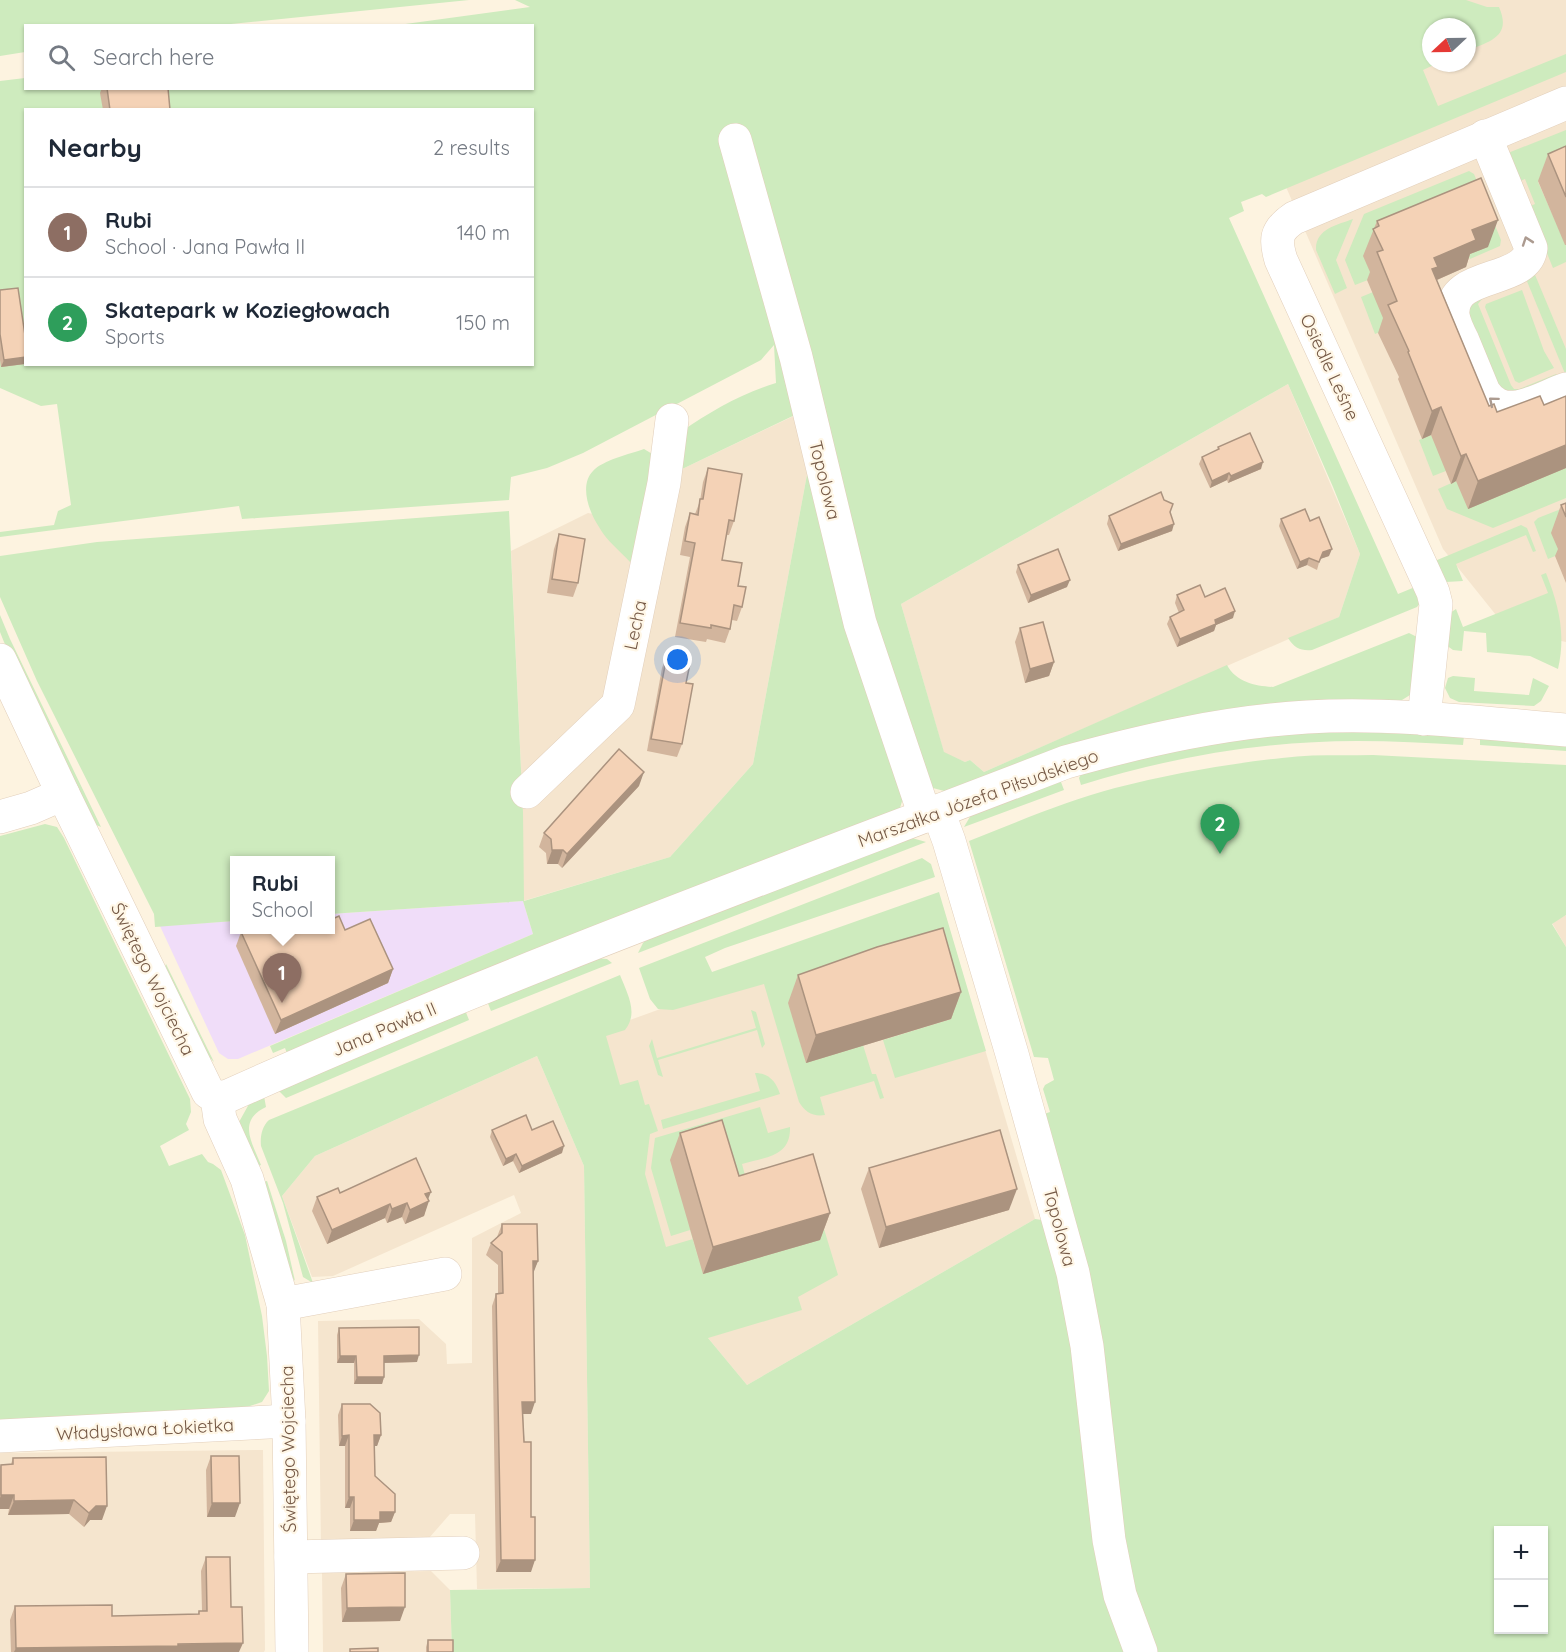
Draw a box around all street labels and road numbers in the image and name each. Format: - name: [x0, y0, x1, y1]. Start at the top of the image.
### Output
- street label: Osiedle Leśne: [1295, 310, 1365, 424]
- street label: Topolowa: [804, 438, 846, 522]
- street label: Lecha: [619, 598, 651, 652]
- street label: Marszałka Józefa Piłsudskiego: [855, 744, 1101, 852]
- street label: Świętego Wojciecha: [106, 899, 200, 1059]
- street label: Jana Pawła II: [328, 997, 440, 1061]
- street label: Topolowa: [1038, 1185, 1082, 1269]
- street label: Świętego Wojciecha: [275, 1365, 301, 1533]
- street label: Władysława Łokietka: [56, 1413, 234, 1445]

